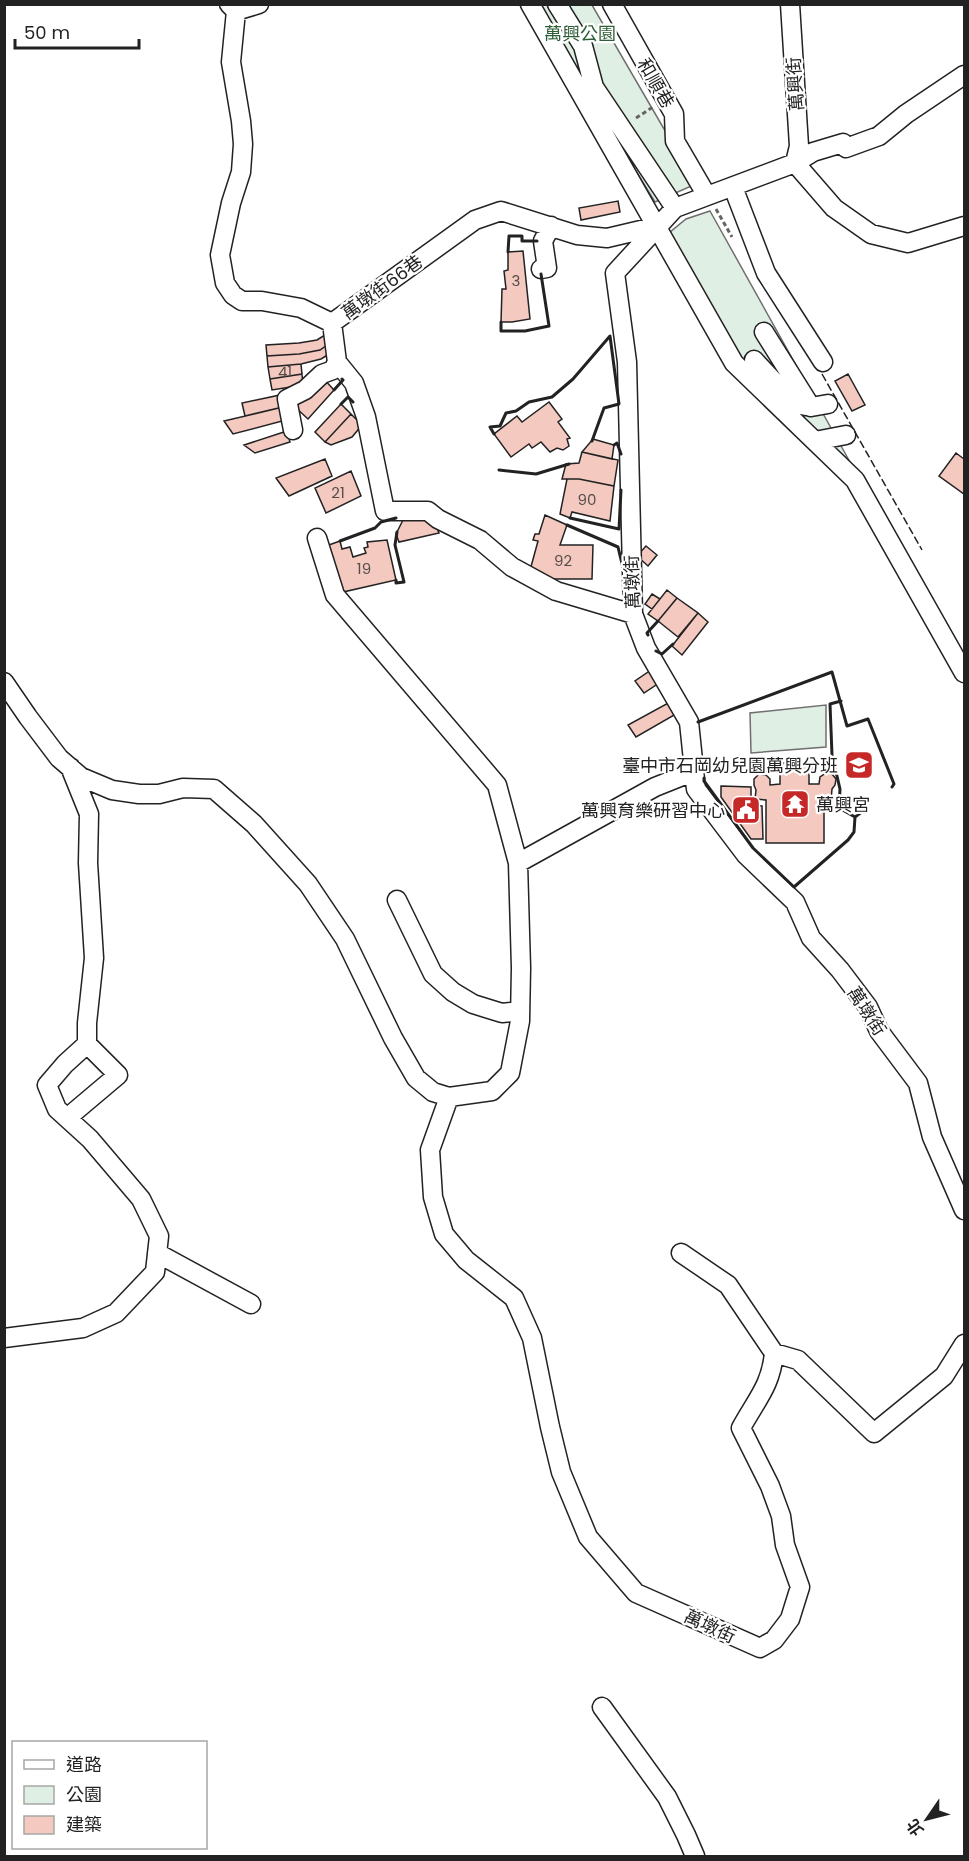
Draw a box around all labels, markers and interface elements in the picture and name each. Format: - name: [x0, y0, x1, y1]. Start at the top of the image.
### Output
- scale bar: [15, 12, 140, 50]
- text: 50 m: [24, 20, 70, 45]
- park label: 萬興公園: [544, 21, 616, 46]
- street label: 和順巷: [632, 53, 680, 113]
- street label: 萬興街: [781, 56, 809, 112]
- street label: 萬墩街66巷: [336, 249, 428, 325]
- house number: 3: [512, 270, 520, 291]
- house number: 41: [278, 361, 292, 382]
- house number: 21: [331, 482, 345, 503]
- house number: 90: [578, 489, 596, 510]
- house number: 92: [554, 550, 572, 571]
- street label: 萬墩街: [619, 555, 645, 609]
- house number: 19: [357, 558, 371, 579]
- school or university icon: 臺中市石岡幼兒園萬興分班: [843, 749, 875, 781]
- place label: 臺中市石岡幼兒園萬興分班: [622, 753, 838, 778]
- temple icon: 萬興宮: [779, 788, 811, 820]
- place label: 萬興宮: [816, 792, 870, 817]
- public building icon: 萬興育樂研習中心: [730, 794, 762, 826]
- place label: 萬興育樂研習中心: [581, 798, 725, 823]
- street label: 萬墩街: [842, 982, 892, 1040]
- street label: 萬墩街: [680, 1603, 740, 1649]
- legend: [12, 1741, 207, 1849]
- text: 道路: [66, 1752, 102, 1777]
- text: 公園: [66, 1782, 102, 1807]
- north arrow: [897, 1789, 957, 1849]
- text: 建築: [66, 1812, 102, 1837]
- text: 北: [901, 1814, 929, 1840]

